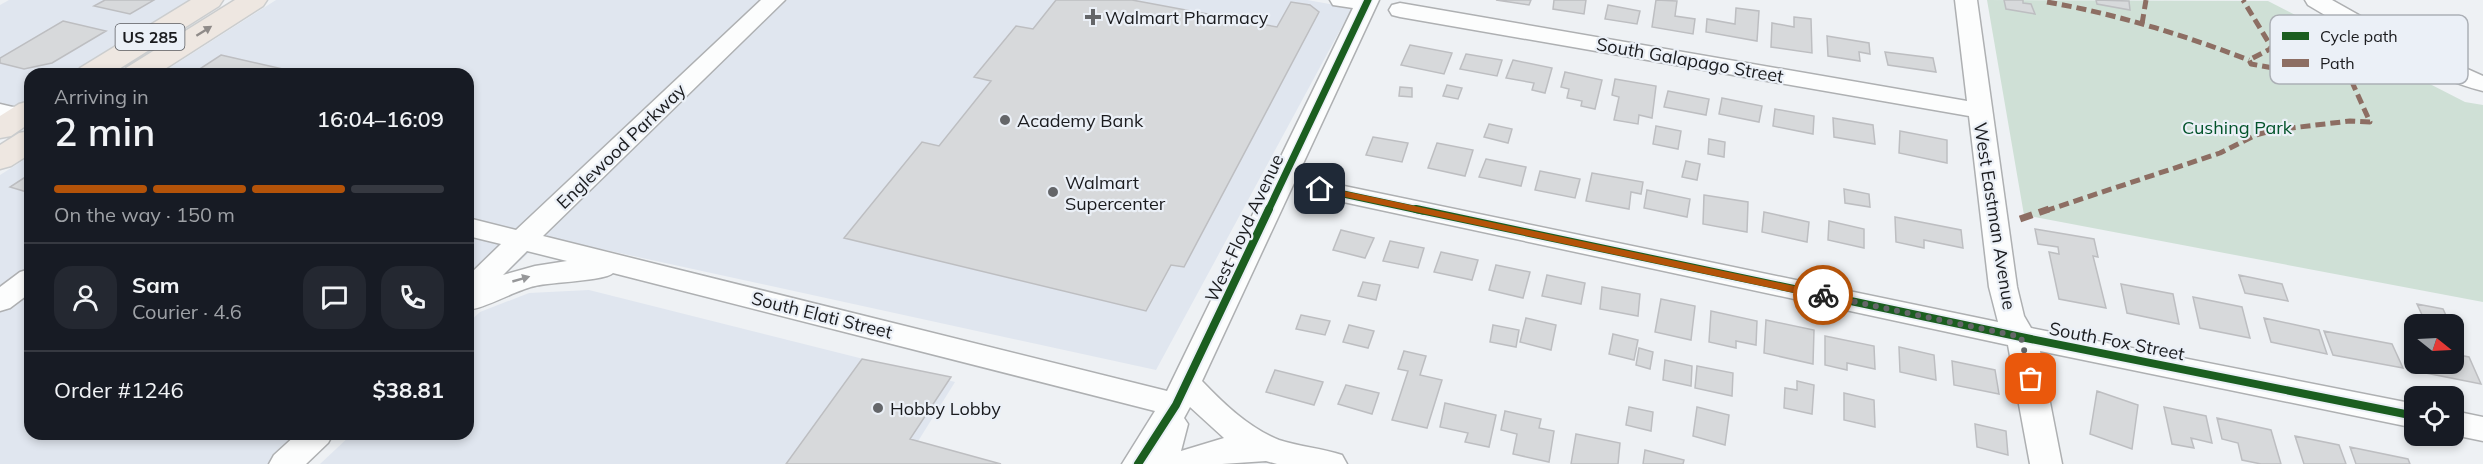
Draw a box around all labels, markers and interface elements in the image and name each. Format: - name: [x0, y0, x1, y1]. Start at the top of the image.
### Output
- place label: Walmart Pharmacy: [1105, 6, 1269, 29]
- marker: Walmart Pharmacy: [1086, 10, 1100, 24]
- legend: [2270, 15, 2468, 84]
- road number: US 285: [116, 24, 184, 50]
- one-way arrow: [196, 26, 212, 37]
- text: Cycle path: [2320, 26, 2398, 46]
- street label: South Galapago Street: [1595, 32, 1785, 88]
- text: Path: [2320, 53, 2355, 73]
- street label: Englewood Parkway: [552, 78, 691, 214]
- text: Arriving in: [54, 84, 149, 109]
- text: 16:04–16:09: [317, 105, 444, 133]
- text: 2 min: [54, 107, 155, 156]
- place label: Academy Bank: [1017, 109, 1144, 132]
- marker: Academy Bank: [998, 113, 1012, 127]
- park label: Cushing Park: [2182, 116, 2293, 139]
- street label: West Eastman Avenue: [1969, 121, 2021, 311]
- street label: West Floyd Avenue: [1200, 150, 1288, 306]
- pin: [1294, 163, 1345, 214]
- place label: Walmart Supercenter: [1065, 171, 1166, 215]
- icon: home: [1303, 172, 1336, 205]
- marker: Walmart Supercenter: [1046, 185, 1060, 199]
- text: On the way · 150 m: [54, 202, 235, 227]
- courier: [1793, 265, 1853, 325]
- button: person: [54, 266, 117, 329]
- button: chat: [303, 266, 366, 329]
- button: phone: [381, 266, 444, 329]
- text: Sam: [132, 271, 180, 299]
- one-way arrow: [512, 274, 530, 283]
- icon: bike: [1807, 279, 1840, 312]
- street label: South Elati Street: [749, 286, 895, 344]
- text: Courier · 4.6: [132, 299, 242, 324]
- north arrow: [2404, 314, 2464, 374]
- map controls: [2404, 314, 2464, 446]
- street label: South Fox Street: [2047, 317, 2187, 365]
- pin: [2005, 353, 2056, 404]
- icon: bag: [2014, 362, 2047, 395]
- text: Order #1246: [54, 376, 184, 404]
- text: $38.81: [373, 376, 444, 404]
- button: locate: [2404, 386, 2464, 446]
- place label: Hobby Lobby: [890, 397, 1001, 420]
- marker: Hobby Lobby: [871, 401, 885, 415]

